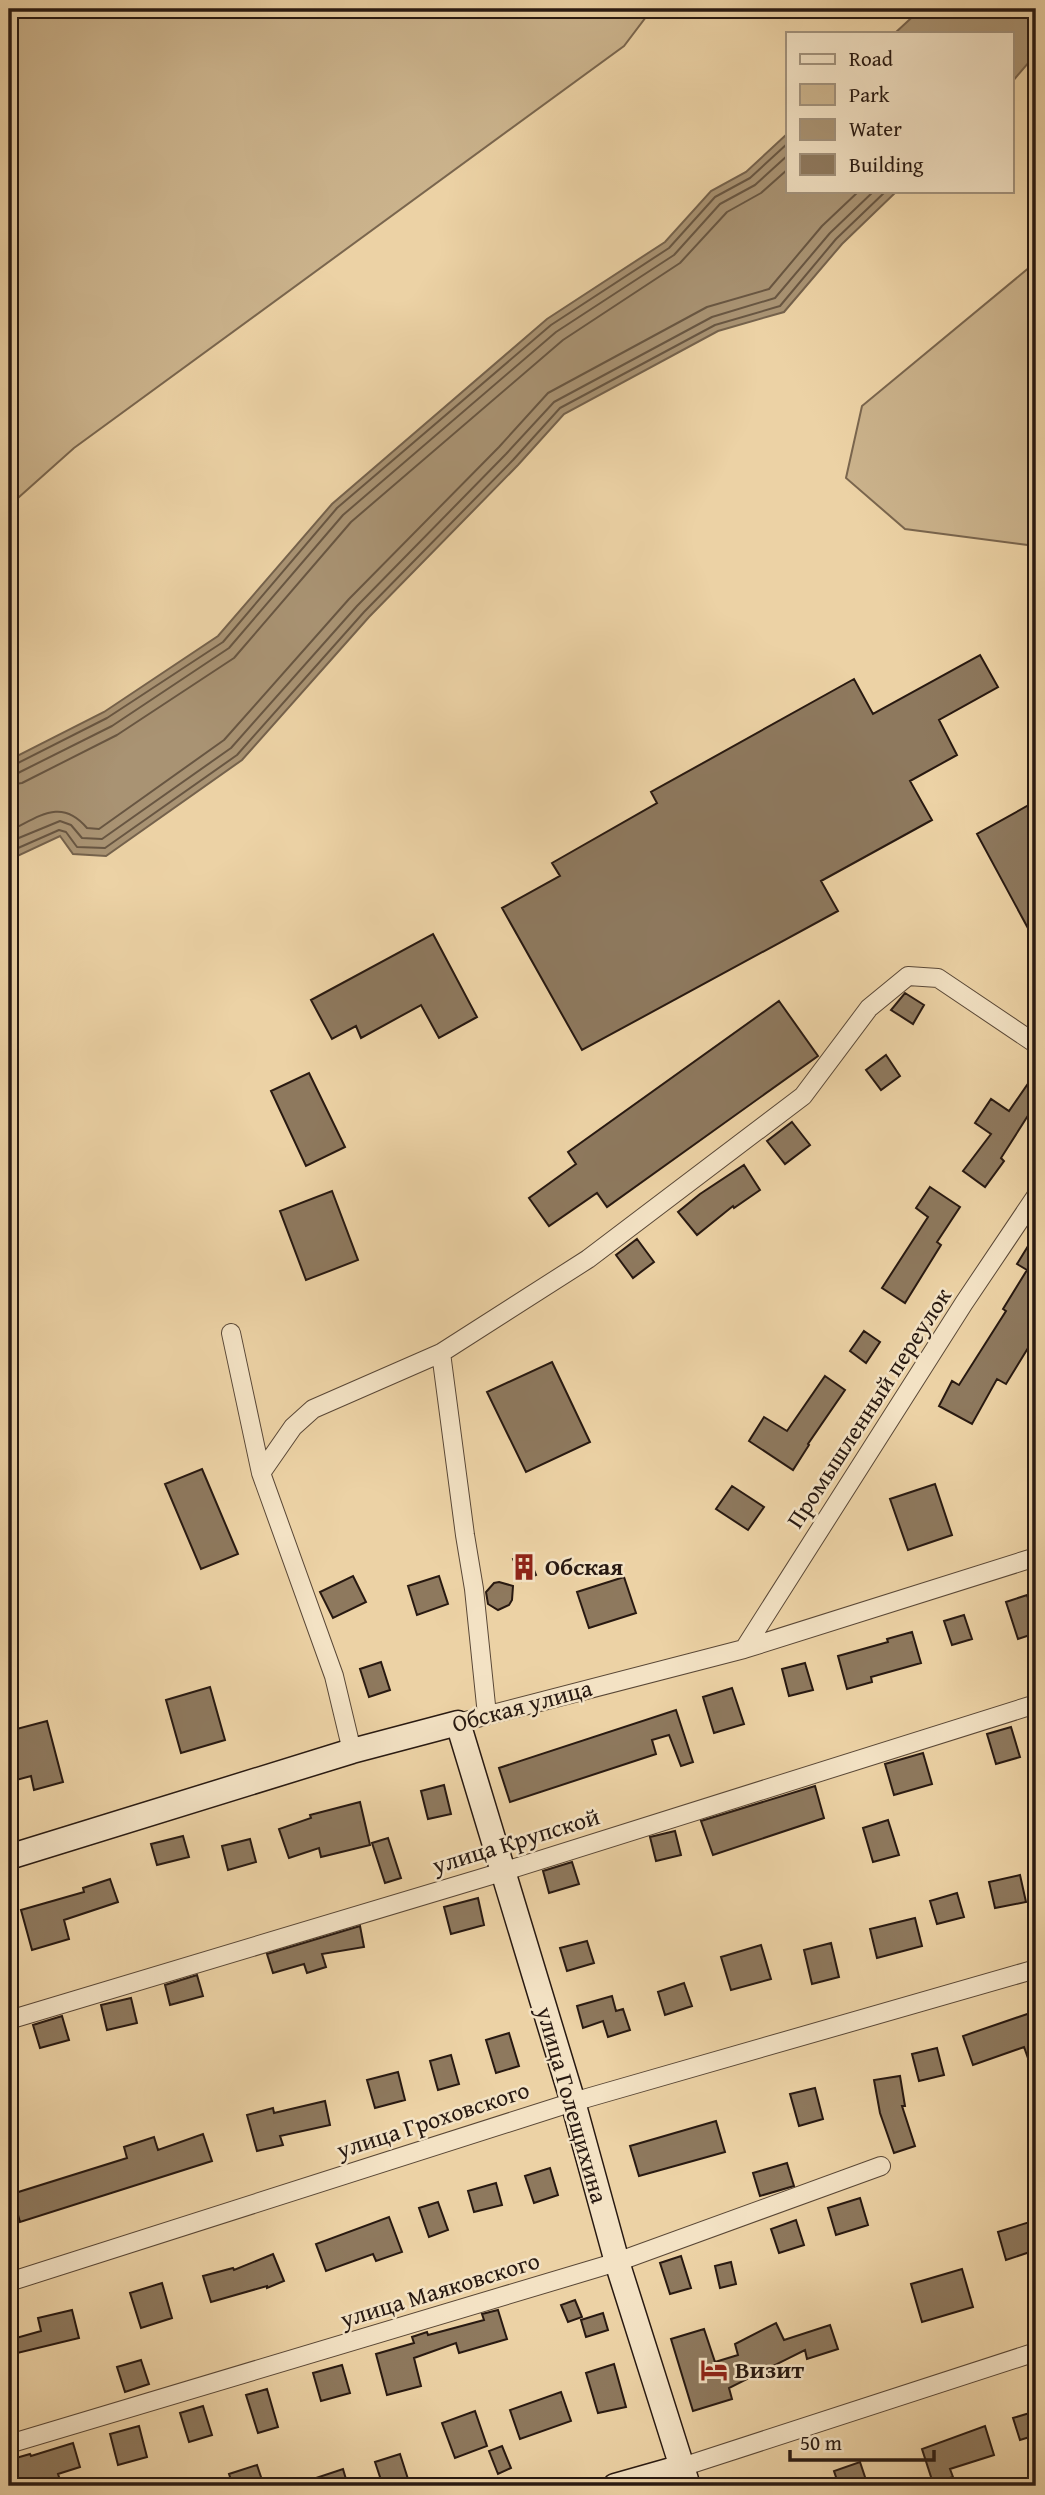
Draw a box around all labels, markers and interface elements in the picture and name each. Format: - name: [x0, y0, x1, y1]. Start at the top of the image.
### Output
- legend: [786, 32, 1014, 192]
- text: Road: [849, 43, 894, 74]
- text: Park: [849, 79, 890, 110]
- text: Water: [849, 113, 902, 144]
- text: Building: [849, 149, 924, 180]
- street label: Промышленный переулок: [777, 1280, 960, 1535]
- place label: Обская: [545, 1549, 623, 1584]
- building icon: Обская: [509, 1552, 539, 1582]
- street label: Обская улица: [448, 1670, 596, 1741]
- street label: улица Крупской: [427, 1798, 604, 1883]
- street label: улица Голещихина: [527, 2001, 617, 2208]
- street label: улица Гроховского: [331, 2072, 534, 2168]
- street label: улица Маяковского: [335, 2243, 544, 2337]
- place label: Визит: [735, 2352, 804, 2387]
- hotel icon: Визит: [699, 2355, 729, 2385]
- scale bar: [790, 2418, 933, 2462]
- text: 50 m: [800, 2427, 842, 2458]

